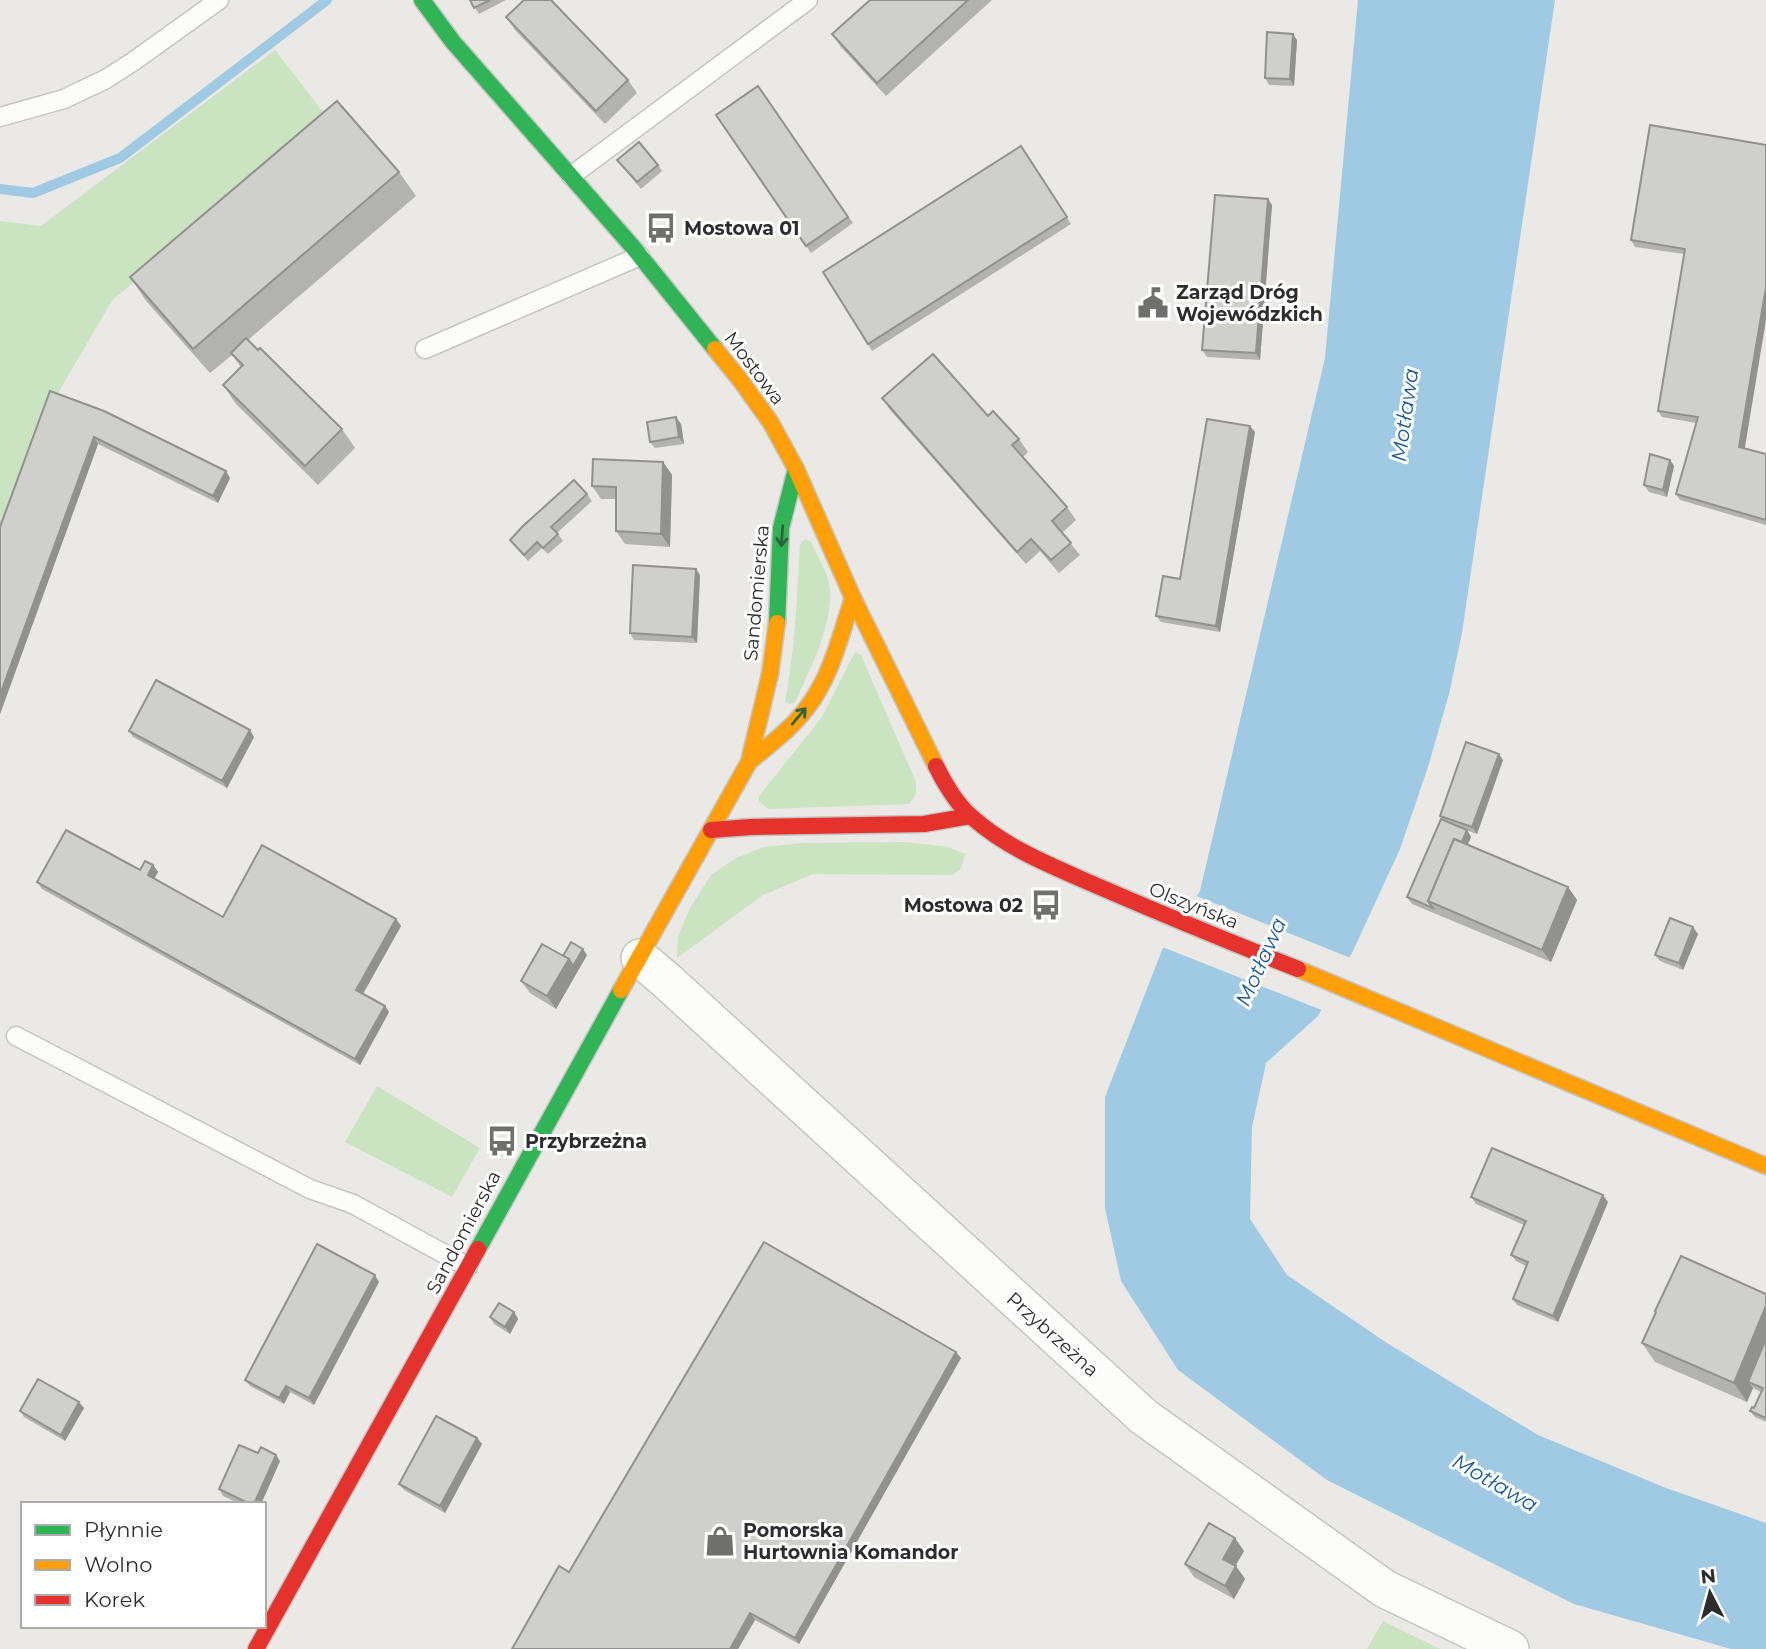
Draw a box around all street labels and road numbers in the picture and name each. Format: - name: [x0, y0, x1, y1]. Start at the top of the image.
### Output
- street label: Mostowa: [720, 327, 790, 410]
- street label: Sandomierska: [739, 524, 774, 662]
- street label: Olszyńska: [1146, 877, 1242, 934]
- street label: Sandomierska: [421, 1167, 506, 1298]
- street label: Przybrzeżna: [1002, 1287, 1103, 1382]

